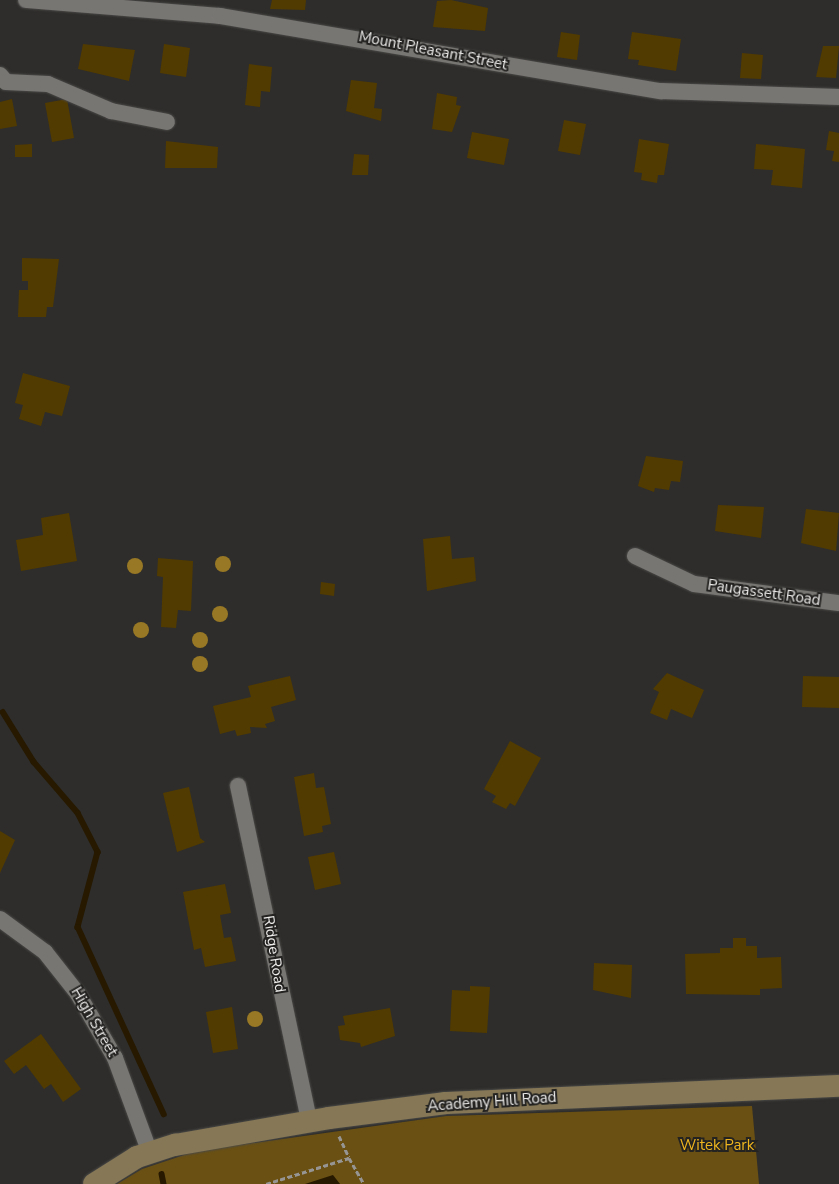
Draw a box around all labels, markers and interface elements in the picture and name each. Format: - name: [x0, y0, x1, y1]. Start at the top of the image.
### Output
- street label: Mount Pleasant Street: [357, 28, 509, 74]
- street label: Paugassett Road: [706, 576, 822, 610]
- street label: Ridge Road: [259, 914, 289, 994]
- street label: High Street: [67, 984, 121, 1060]
- street label: Academy Hill Road: [427, 1089, 557, 1115]
- park label: Witek Park: [680, 1137, 754, 1155]

